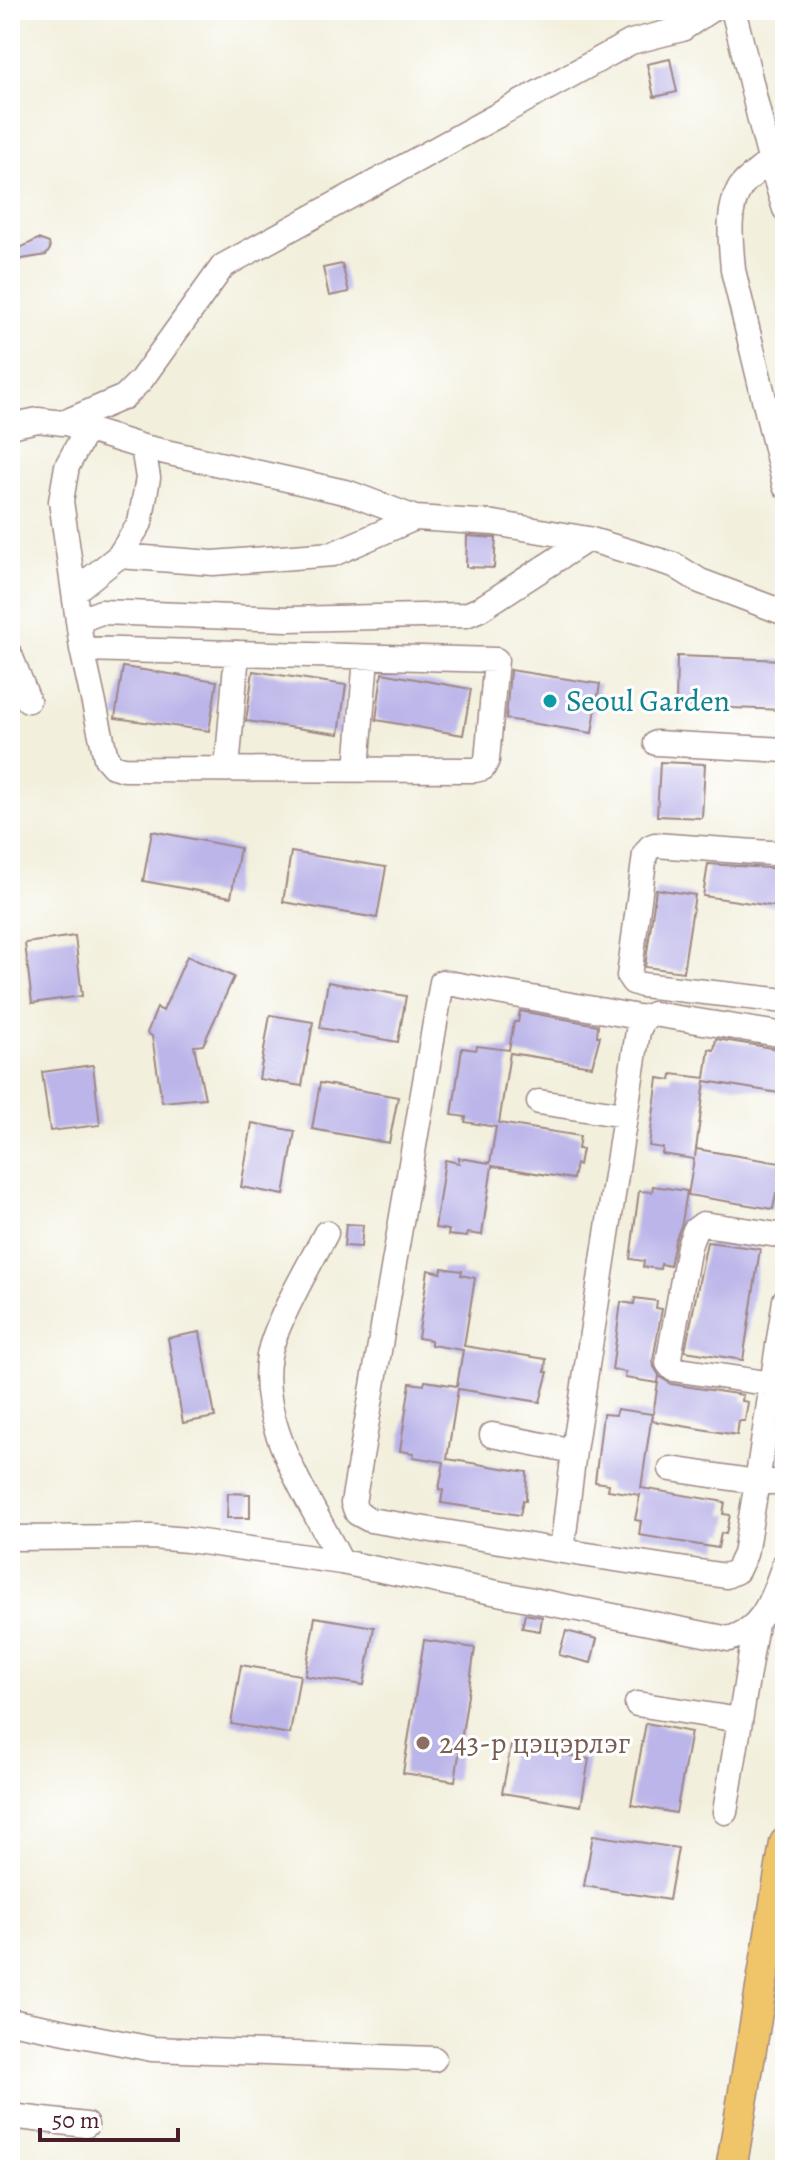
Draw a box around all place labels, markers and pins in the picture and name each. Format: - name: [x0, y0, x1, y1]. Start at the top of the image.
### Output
- place label: Seoul Garden: [566, 681, 730, 721]
- marker: Seoul Garden: [541, 692, 559, 710]
- place label: 243-р цэцэрлэг: [439, 1723, 631, 1763]
- marker: 243-р цэцэрлэг: [414, 1734, 432, 1752]

